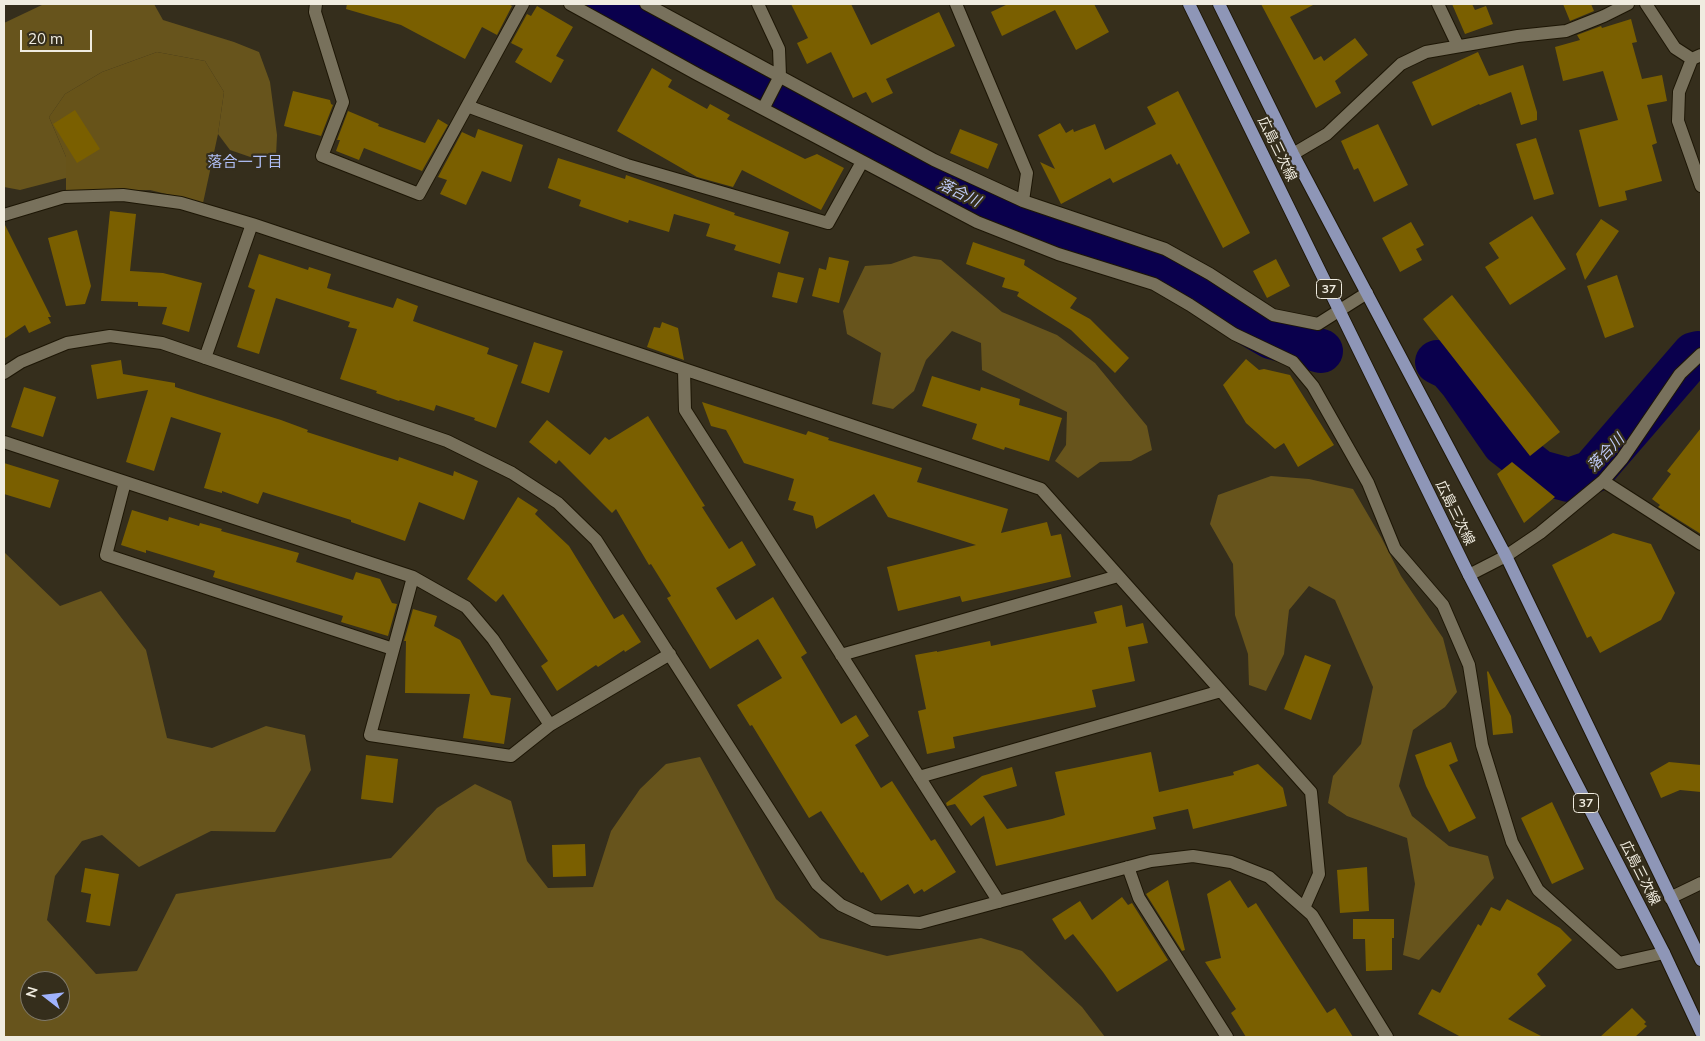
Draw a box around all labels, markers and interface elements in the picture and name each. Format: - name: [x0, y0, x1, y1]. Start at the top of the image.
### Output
- scale bar: [22, 20, 95, 52]
- text: 20 m: [28, 29, 63, 48]
- street label: 広島三次線: [1254, 114, 1300, 184]
- district label: 落合一丁目: [208, 153, 282, 171]
- water label: 落合川: [935, 175, 983, 211]
- road number: 37: [1316, 280, 1342, 298]
- water label: 落合川: [1584, 431, 1628, 475]
- street label: 広島三次線: [1432, 478, 1478, 548]
- road number: 37: [1574, 794, 1598, 812]
- street label: 広島三次線: [1617, 838, 1663, 908]
- north arrow: [20, 971, 70, 1021]
- text: N: [21, 985, 42, 1000]

